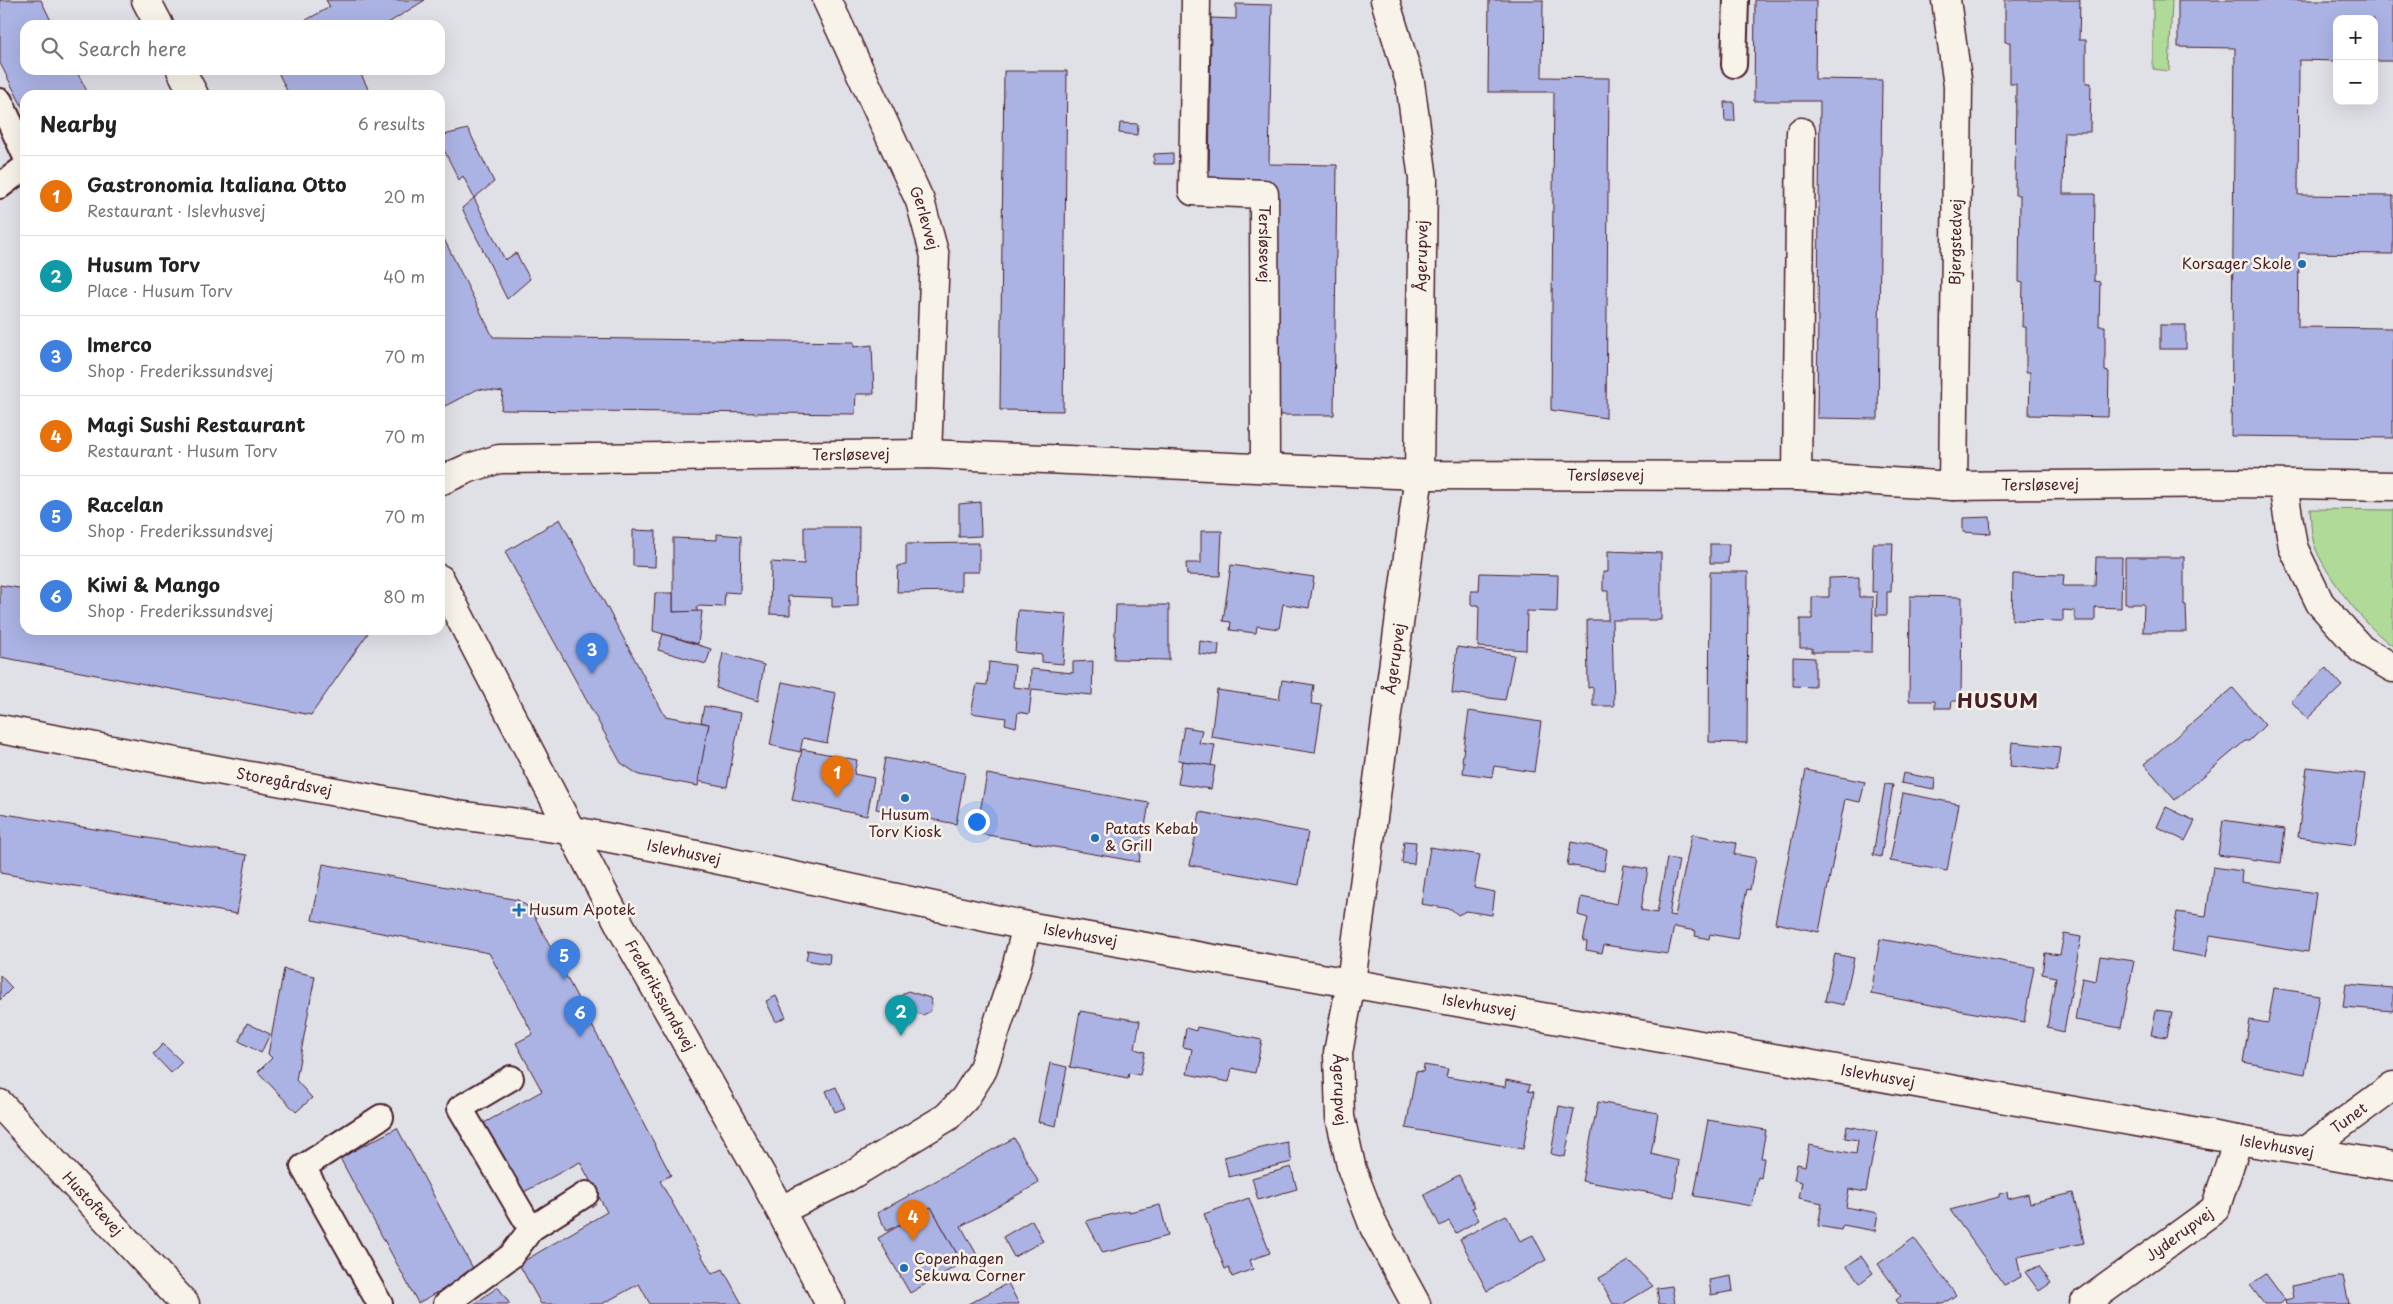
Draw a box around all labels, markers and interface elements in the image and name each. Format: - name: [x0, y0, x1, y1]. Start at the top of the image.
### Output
- map controls: [2333, 15, 2378, 105]
- button: +: [2333, 15, 2378, 60]
- search box: [20, 20, 445, 75]
- icon: search: [38, 34, 66, 62]
- text: Search here: [78, 34, 187, 62]
- button: −: [2333, 60, 2378, 105]
- text: Nearby: [40, 107, 117, 139]
- text: 6 results: [358, 111, 425, 135]
- text: Gastronomia Italiana Otto: [87, 170, 347, 198]
- street label: Gerlevvej: [905, 182, 946, 252]
- text: 1: [52, 184, 60, 208]
- text: 20 m: [384, 184, 425, 208]
- text: Restaurant · Islevhusvej: [87, 198, 266, 222]
- street label: Bjergstedvej: [1942, 199, 1967, 285]
- street label: Tersløsevej: [1254, 205, 1277, 283]
- street label: Ågerupvej: [1408, 220, 1433, 292]
- text: Husum Torv: [87, 250, 200, 278]
- place label: Korsager Skole: [2182, 251, 2292, 274]
- marker: Korsager Skole: [2296, 258, 2308, 270]
- text: 2: [50, 264, 62, 288]
- text: 40 m: [383, 264, 425, 288]
- text: Place · Husum Torv: [87, 278, 233, 302]
- text: Imerco: [87, 330, 152, 358]
- text: 3: [51, 344, 61, 368]
- text: 70 m: [385, 344, 425, 368]
- text: Shop · Frederikssundsvej: [87, 358, 273, 382]
- text: Magi Sushi Restaurant: [87, 410, 305, 438]
- text: 4: [51, 424, 61, 448]
- text: 70 m: [385, 424, 425, 448]
- text: Restaurant · Husum Torv: [87, 438, 277, 462]
- street label: Tersløsevej: [812, 441, 890, 465]
- street label: Tersløsevej: [1566, 462, 1644, 486]
- street label: Tersløsevej: [2001, 472, 2079, 495]
- text: Racelan: [87, 490, 164, 518]
- text: 5: [51, 504, 61, 528]
- text: 70 m: [385, 504, 425, 528]
- text: Shop · Frederikssundsvej: [87, 518, 273, 542]
- text: Kiwi & Mango: [87, 570, 220, 598]
- text: 6: [50, 584, 62, 608]
- text: 80 m: [383, 584, 425, 608]
- text: Shop · Frederikssundsvej: [87, 598, 273, 622]
- street label: Ågerupvej: [1377, 622, 1410, 696]
- pin: 3: [576, 633, 608, 674]
- district label: HUSUM: [1957, 685, 2039, 715]
- pin: 1: [821, 756, 853, 797]
- street label: Storegårdsvej: [235, 761, 334, 801]
- marker: Husum Torv Kiosk: [899, 792, 911, 804]
- place label: Husum Torv Kiosk: [868, 802, 942, 842]
- your location: [964, 809, 990, 835]
- place label: Patats Kebab & Grill: [1105, 816, 1198, 856]
- street label: Islevhusvej: [645, 832, 723, 870]
- marker: Patats Kebab & Grill: [1089, 832, 1101, 844]
- place label: Husum Apotek: [529, 897, 636, 920]
- marker: Husum Apotek: [513, 904, 525, 916]
- street label: Islevhusvej: [1042, 916, 1119, 952]
- street label: Frederikssundsvej: [620, 935, 702, 1055]
- pin: 5: [548, 939, 580, 980]
- street label: Islevhusvej: [1440, 987, 1518, 1022]
- pin: 2: [885, 995, 917, 1036]
- pin: 6: [564, 996, 596, 1037]
- street label: Ågerupvej: [1328, 1053, 1355, 1128]
- street label: Islevhusvej: [1839, 1057, 1917, 1093]
- street label: Tunet: [2325, 1096, 2371, 1138]
- street label: Islevhusvej: [2238, 1127, 2316, 1163]
- street label: Hustoftevej: [58, 1165, 129, 1240]
- pin: 4: [897, 1200, 929, 1241]
- street label: Jyderupvej: [2140, 1201, 2217, 1266]
- place label: Copenhagen Sekuwa Corner: [914, 1246, 1026, 1286]
- marker: Copenhagen Sekuwa Corner: [898, 1262, 910, 1274]

